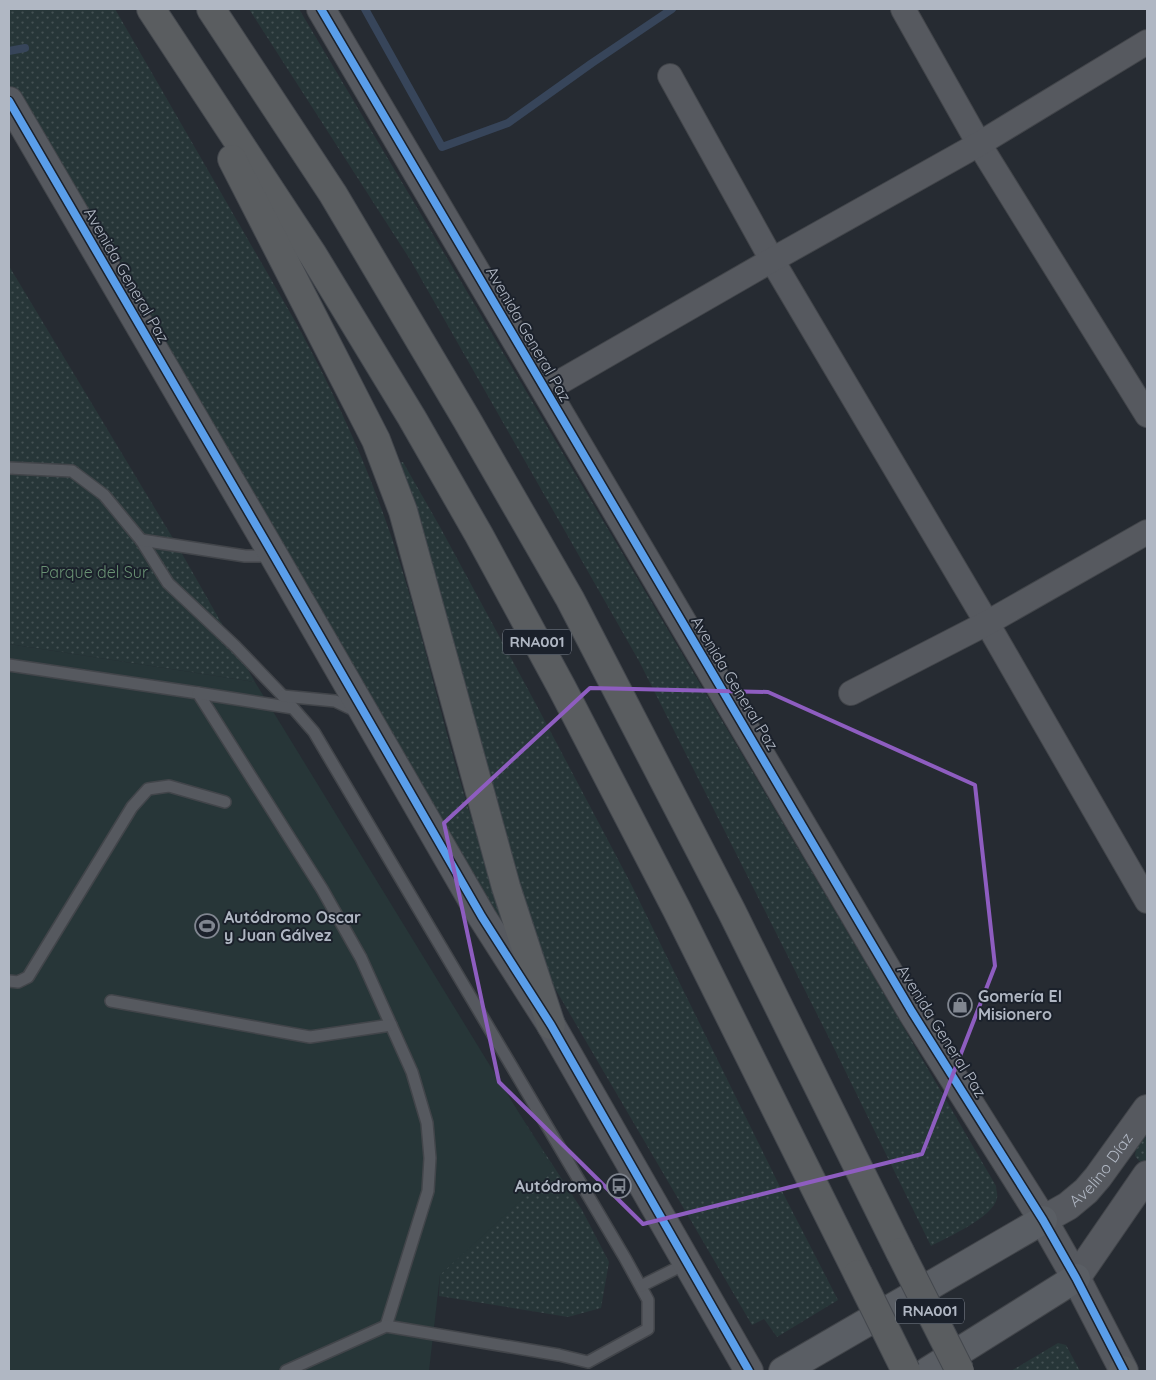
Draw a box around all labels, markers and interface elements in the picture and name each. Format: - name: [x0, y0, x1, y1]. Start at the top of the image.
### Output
- street label: Avenida General Paz: [80, 204, 174, 346]
- street label: Avenida General Paz: [482, 263, 576, 405]
- park label: Parque del Sur: [40, 562, 148, 582]
- street label: Avenida General Paz: [687, 612, 783, 754]
- road number: RNA001: [503, 630, 571, 654]
- place label: Autódromo Oscar y Juan Gálvez: [224, 907, 361, 945]
- sports icon: Autódromo Oscar y Juan Gálvez: [194, 913, 220, 939]
- street label: Avenida General Paz: [893, 961, 991, 1101]
- place label: Gomería El Misionero: [978, 986, 1062, 1024]
- shop icon: Gomería El Misionero: [947, 992, 973, 1018]
- street label: Avelino Díaz: [1065, 1129, 1137, 1211]
- bus stop icon: Autódromo: [606, 1173, 632, 1199]
- place label: Autódromo: [515, 1176, 602, 1196]
- road number: RNA001: [896, 1298, 964, 1324]

